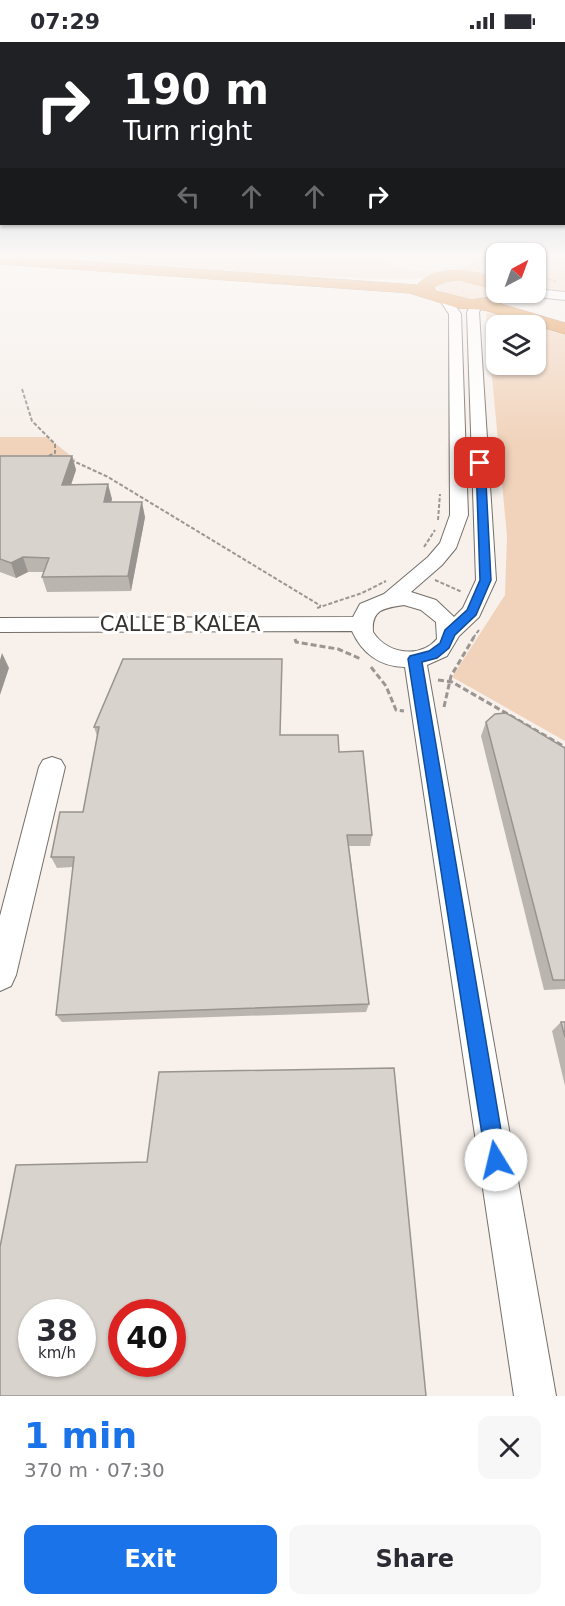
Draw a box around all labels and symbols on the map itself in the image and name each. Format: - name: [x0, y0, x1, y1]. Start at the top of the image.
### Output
- north arrow: [486, 243, 546, 303]
- pin: [454, 437, 505, 488]
- street label: CALLE B KALEA: [100, 612, 261, 636]
- position arrow: [464, 1128, 528, 1192]
- speed limit sign: 40: [108, 1299, 186, 1377]

